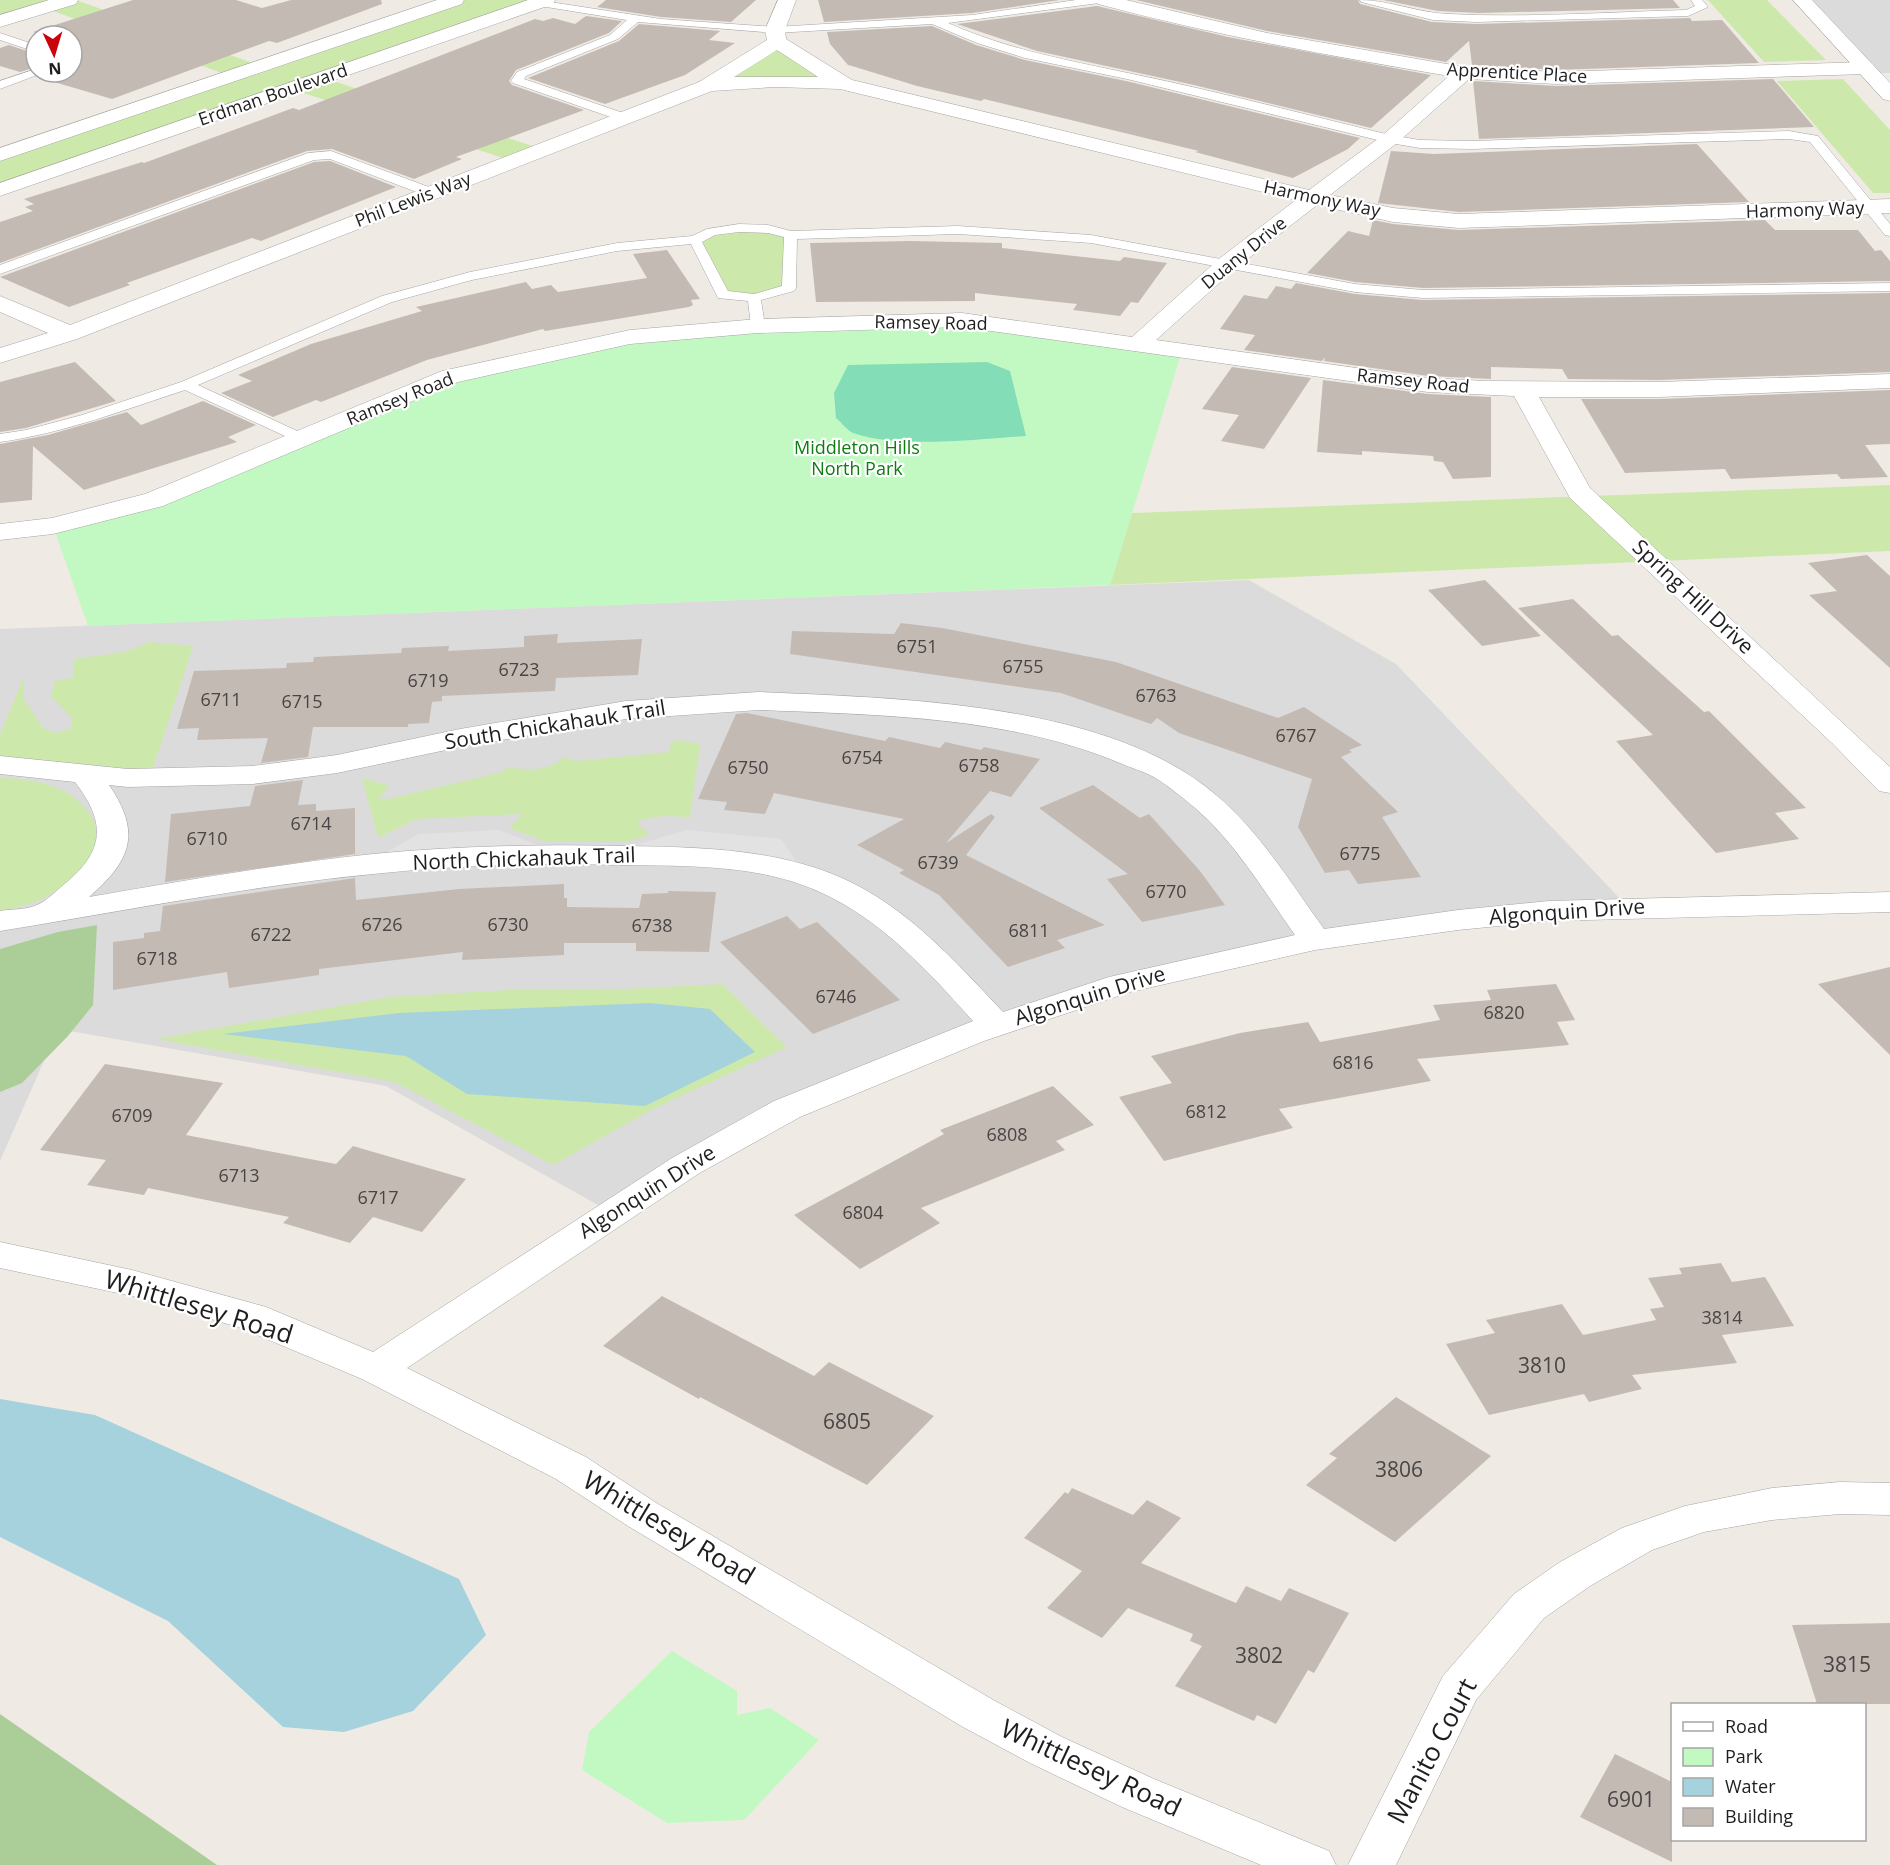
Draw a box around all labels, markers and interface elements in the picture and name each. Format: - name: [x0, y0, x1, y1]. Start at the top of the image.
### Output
- north arrow: [24, 24, 84, 84]
- street label: Apprentice Place: [1446, 56, 1588, 88]
- street label: Erdman Boulevard: [195, 57, 350, 131]
- text: N: [48, 58, 62, 80]
- street label: Phil Lewis Way: [351, 166, 475, 232]
- street label: Harmony Way: [1262, 174, 1384, 222]
- street label: Harmony Way: [1745, 195, 1866, 223]
- street label: Duany Drive: [1196, 211, 1291, 294]
- street label: Ramsey Road: [874, 309, 988, 335]
- street label: Ramsey Road: [1356, 362, 1471, 398]
- street label: Ramsey Road: [343, 366, 457, 430]
- park label: Middleton Hills North Park: [794, 435, 920, 480]
- street label: Spring Hill Drive: [1627, 533, 1760, 660]
- house number: 6751: [896, 634, 938, 658]
- house number: 6755: [1002, 654, 1044, 678]
- house number: 6723: [498, 657, 540, 681]
- house number: 6719: [407, 668, 449, 692]
- house number: 6763: [1135, 683, 1177, 707]
- house number: 6711: [200, 687, 242, 711]
- house number: 6715: [281, 689, 323, 713]
- street label: South Chickahauk Trail: [442, 693, 667, 755]
- house number: 6767: [1275, 723, 1317, 747]
- house number: 6754: [841, 745, 883, 769]
- house number: 6758: [958, 753, 1000, 777]
- house number: 6750: [727, 755, 769, 779]
- house number: 6714: [290, 811, 332, 835]
- house number: 6710: [186, 826, 228, 850]
- street label: North Chickahauk Trail: [412, 840, 636, 876]
- house number: 6775: [1339, 841, 1381, 865]
- house number: 6739: [917, 850, 959, 874]
- house number: 6770: [1145, 879, 1187, 903]
- street label: Algonquin Drive: [1488, 892, 1646, 930]
- house number: 6726: [361, 912, 403, 936]
- house number: 6730: [487, 912, 529, 936]
- house number: 6738: [631, 913, 673, 937]
- house number: 6811: [1008, 918, 1050, 942]
- house number: 6722: [250, 922, 292, 946]
- house number: 6718: [136, 946, 178, 970]
- street label: Algonquin Drive: [1011, 959, 1169, 1031]
- house number: 6746: [815, 984, 857, 1008]
- house number: 6820: [1483, 1000, 1525, 1024]
- house number: 6816: [1332, 1050, 1374, 1074]
- house number: 6812: [1185, 1099, 1227, 1123]
- house number: 6709: [111, 1103, 153, 1127]
- house number: 6808: [986, 1122, 1028, 1146]
- street label: Algonquin Drive: [573, 1138, 720, 1244]
- house number: 6713: [218, 1163, 260, 1187]
- house number: 6717: [357, 1185, 399, 1209]
- house number: 6804: [842, 1200, 884, 1224]
- street label: Whittlesey Road: [101, 1260, 298, 1352]
- house number: 3814: [1701, 1305, 1743, 1329]
- house number: 3810: [1518, 1351, 1566, 1379]
- house number: 6805: [823, 1407, 871, 1435]
- house number: 3806: [1375, 1455, 1423, 1483]
- street label: Whittlesey Road: [577, 1461, 762, 1593]
- house number: 3802: [1235, 1641, 1283, 1669]
- house number: 3815: [1823, 1650, 1871, 1678]
- street label: Manito Court: [1378, 1672, 1485, 1830]
- legend: [1671, 1703, 1866, 1841]
- street label: Whittlesey Road: [995, 1710, 1187, 1825]
- text: Road: [1725, 1714, 1768, 1738]
- text: Park: [1725, 1744, 1763, 1768]
- text: Water: [1725, 1774, 1776, 1798]
- house number: 6901: [1607, 1785, 1655, 1813]
- text: Building: [1725, 1804, 1793, 1828]

